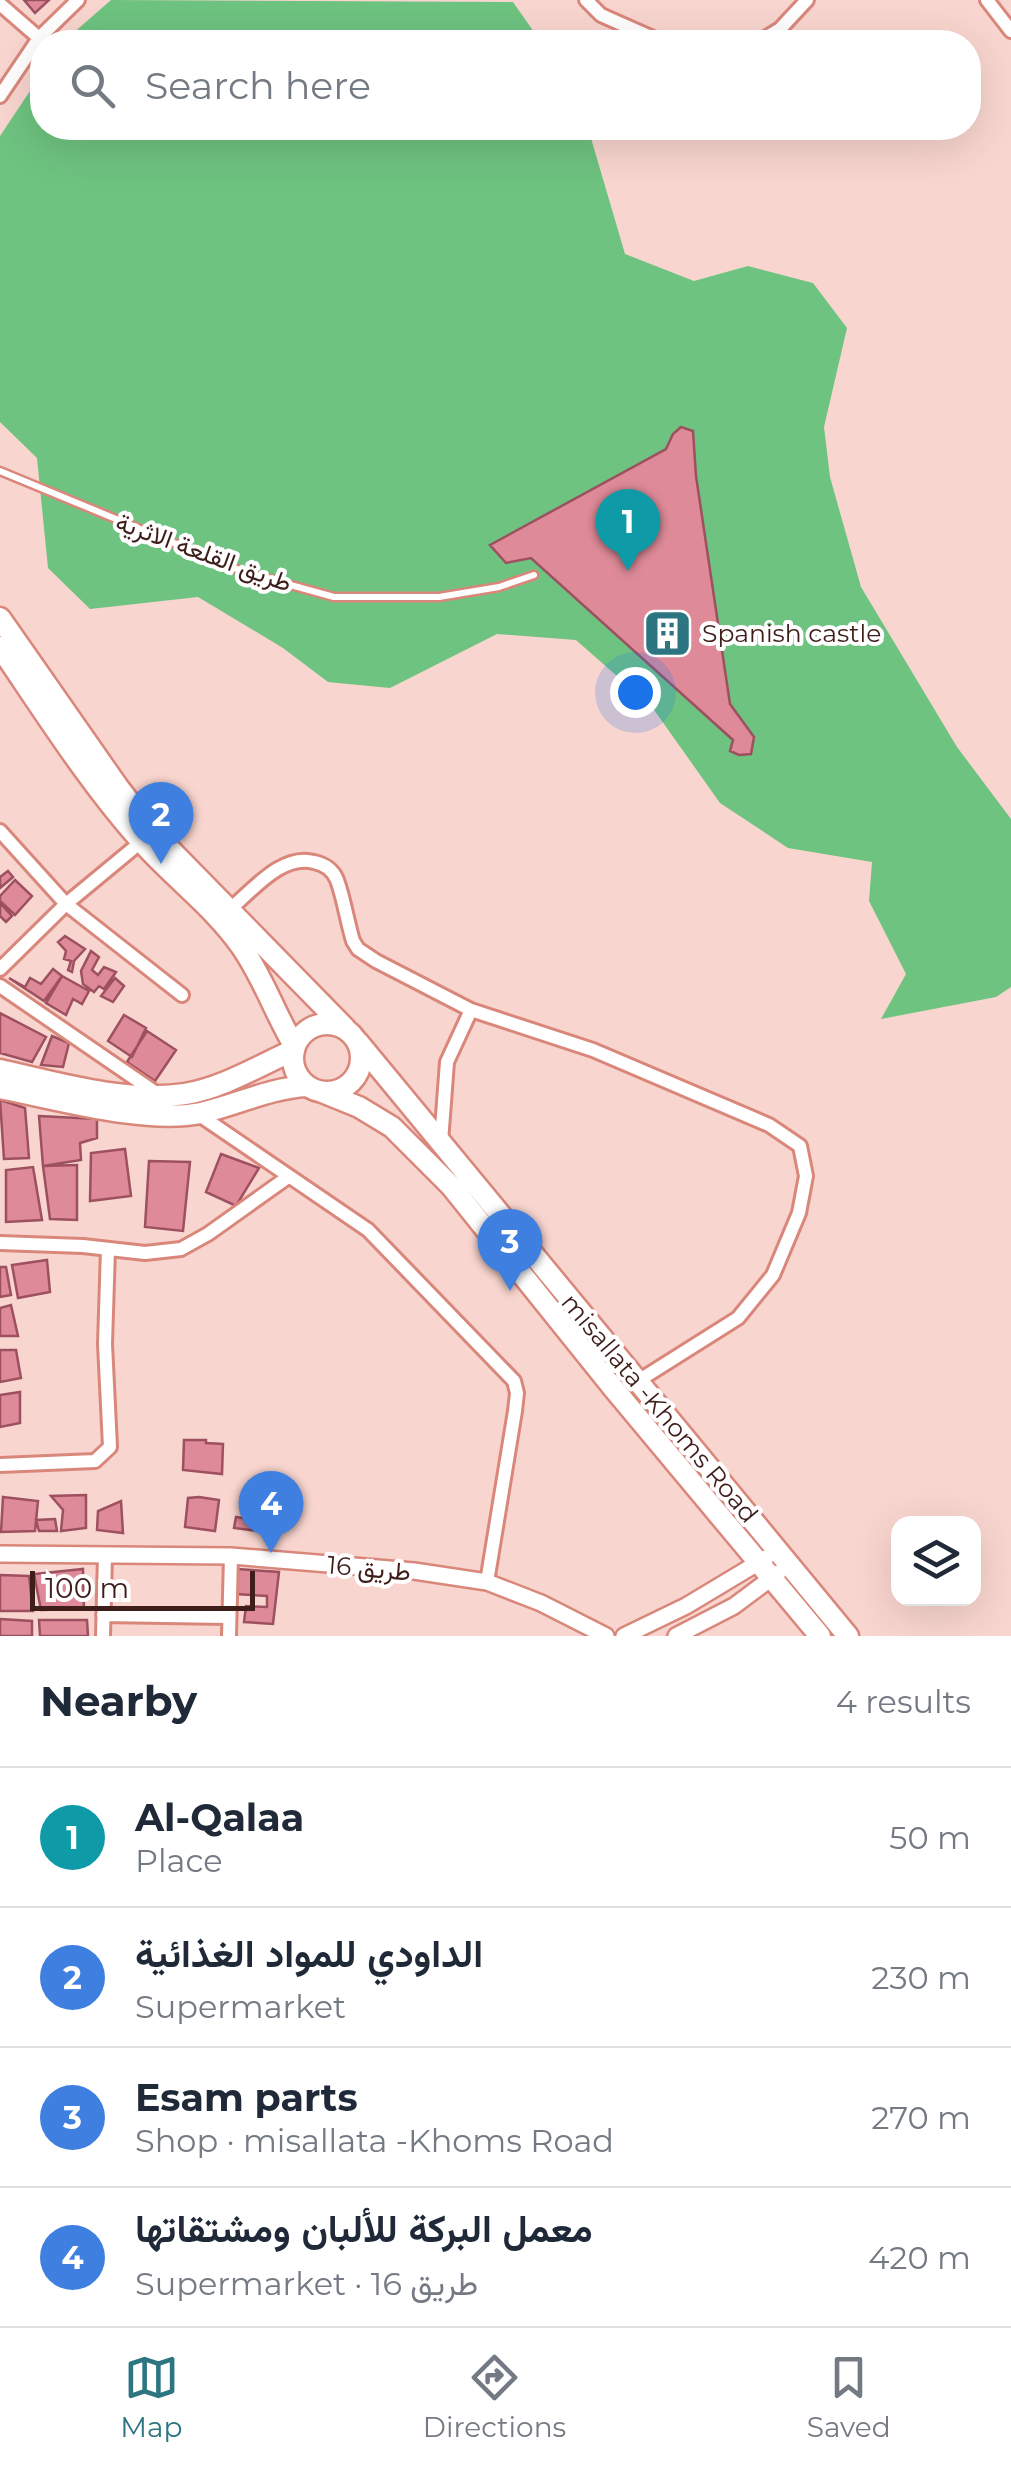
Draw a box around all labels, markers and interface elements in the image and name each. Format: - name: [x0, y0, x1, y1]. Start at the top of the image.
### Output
- search box: [30, 30, 981, 140]
- icon: search: [65, 58, 120, 113]
- text: Search here: [145, 62, 371, 109]
- pin: 1: [596, 488, 660, 571]
- street label: طريق القلعة الاثرية: [112, 506, 296, 599]
- building icon: Spanish castle: [641, 607, 693, 659]
- place label: Spanish castle: [702, 618, 881, 648]
- your location: [610, 667, 661, 718]
- pin: 2: [128, 782, 194, 864]
- pin: 3: [478, 1208, 542, 1291]
- street label: misallata -Khoms Road: [555, 1287, 765, 1529]
- pin: 4: [238, 1470, 304, 1553]
- map controls: [891, 1516, 981, 1606]
- button: layers: [891, 1516, 981, 1606]
- street label: طريق 16: [326, 1549, 412, 1588]
- scale bar: [30, 1566, 255, 1610]
- text: 100 m: [45, 1571, 129, 1605]
- text: Nearby: [40, 1675, 197, 1727]
- text: 4 results: [836, 1682, 971, 1721]
- text: Al-Qalaa: [135, 1794, 304, 1841]
- text: 1: [66, 1818, 79, 1857]
- text: 50 m: [889, 1818, 971, 1857]
- text: Place: [135, 1841, 223, 1880]
- text: الداودي للمواد الغذائية: [135, 1930, 483, 1977]
- text: 2: [63, 1958, 82, 1997]
- text: 230 m: [871, 1958, 971, 1997]
- text: Supermarket: [135, 1987, 346, 2026]
- text: Esam parts: [135, 2074, 358, 2121]
- text: 3: [63, 2098, 82, 2137]
- text: 270 m: [871, 2098, 971, 2137]
- text: Shop · misallata -Khoms Road: [135, 2121, 614, 2160]
- text: معمل البركة للألبان ومشتقاتها: [135, 2205, 593, 2252]
- text: 4: [61, 2238, 84, 2277]
- text: 420 m: [868, 2238, 971, 2277]
- text: Supermarket · طريق 16: [135, 2264, 478, 2303]
- tab: Map: [120, 2350, 182, 2444]
- tab: Directions: [423, 2350, 566, 2444]
- tab: Saved: [807, 2350, 891, 2444]

